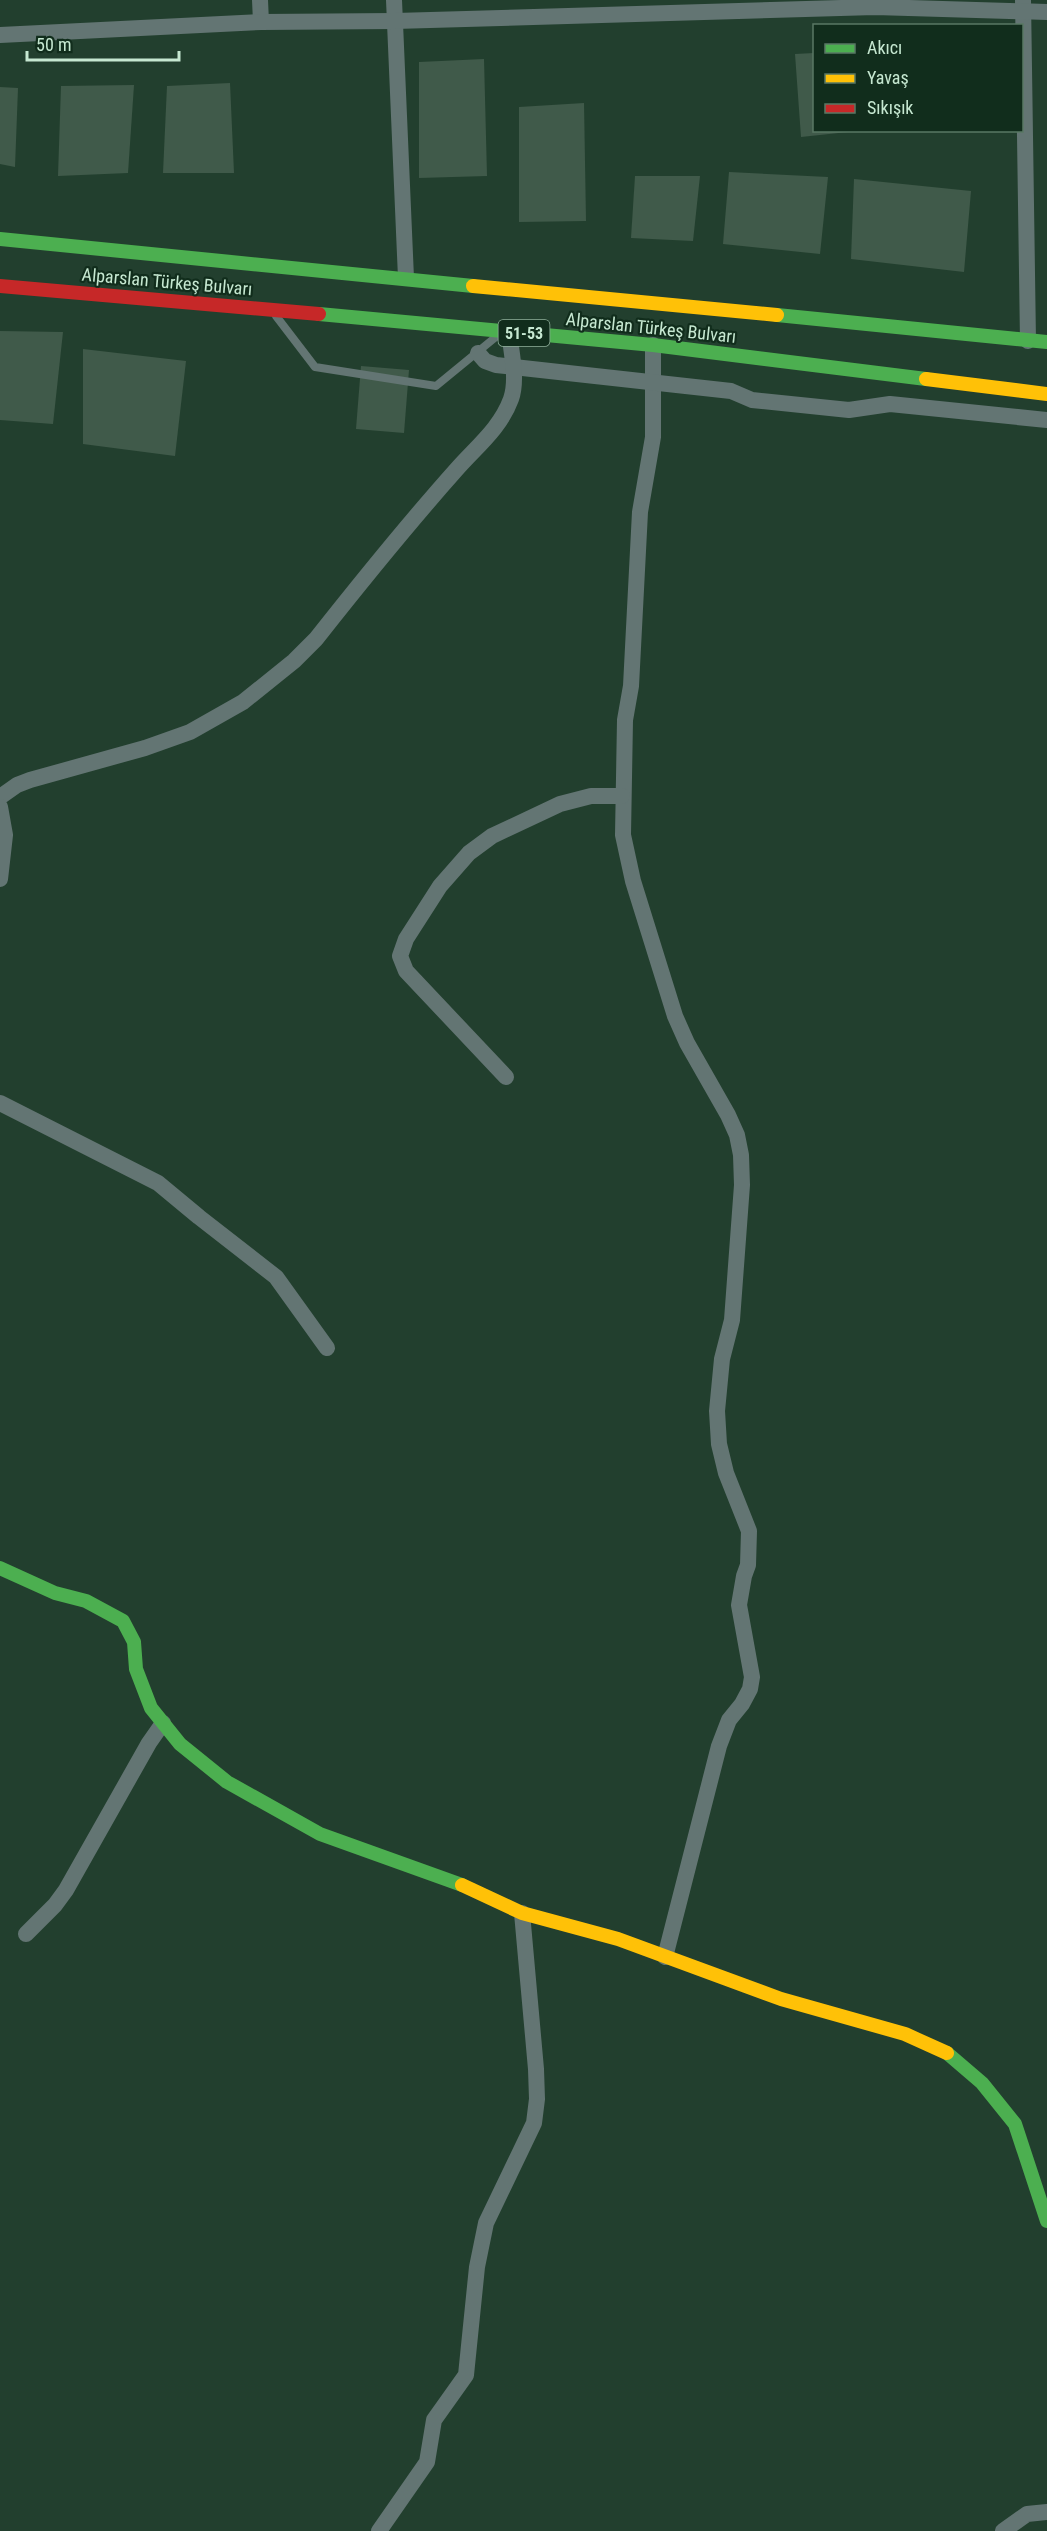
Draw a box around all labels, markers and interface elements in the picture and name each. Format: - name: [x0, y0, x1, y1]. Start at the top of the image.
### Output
- scale bar: [27, 24, 178, 62]
- legend: [813, 24, 1023, 132]
- text: 50 m: [36, 34, 71, 55]
- text: Akıcı: [867, 37, 902, 58]
- text: Yavaş: [867, 67, 909, 88]
- text: Sıkışık: [867, 97, 913, 118]
- street label: Alparslan Türkeş Bulvarı: [81, 264, 253, 299]
- street label: Alparslan Türkeş Bulvarı: [565, 308, 737, 347]
- road number: 51-53: [498, 320, 550, 346]

